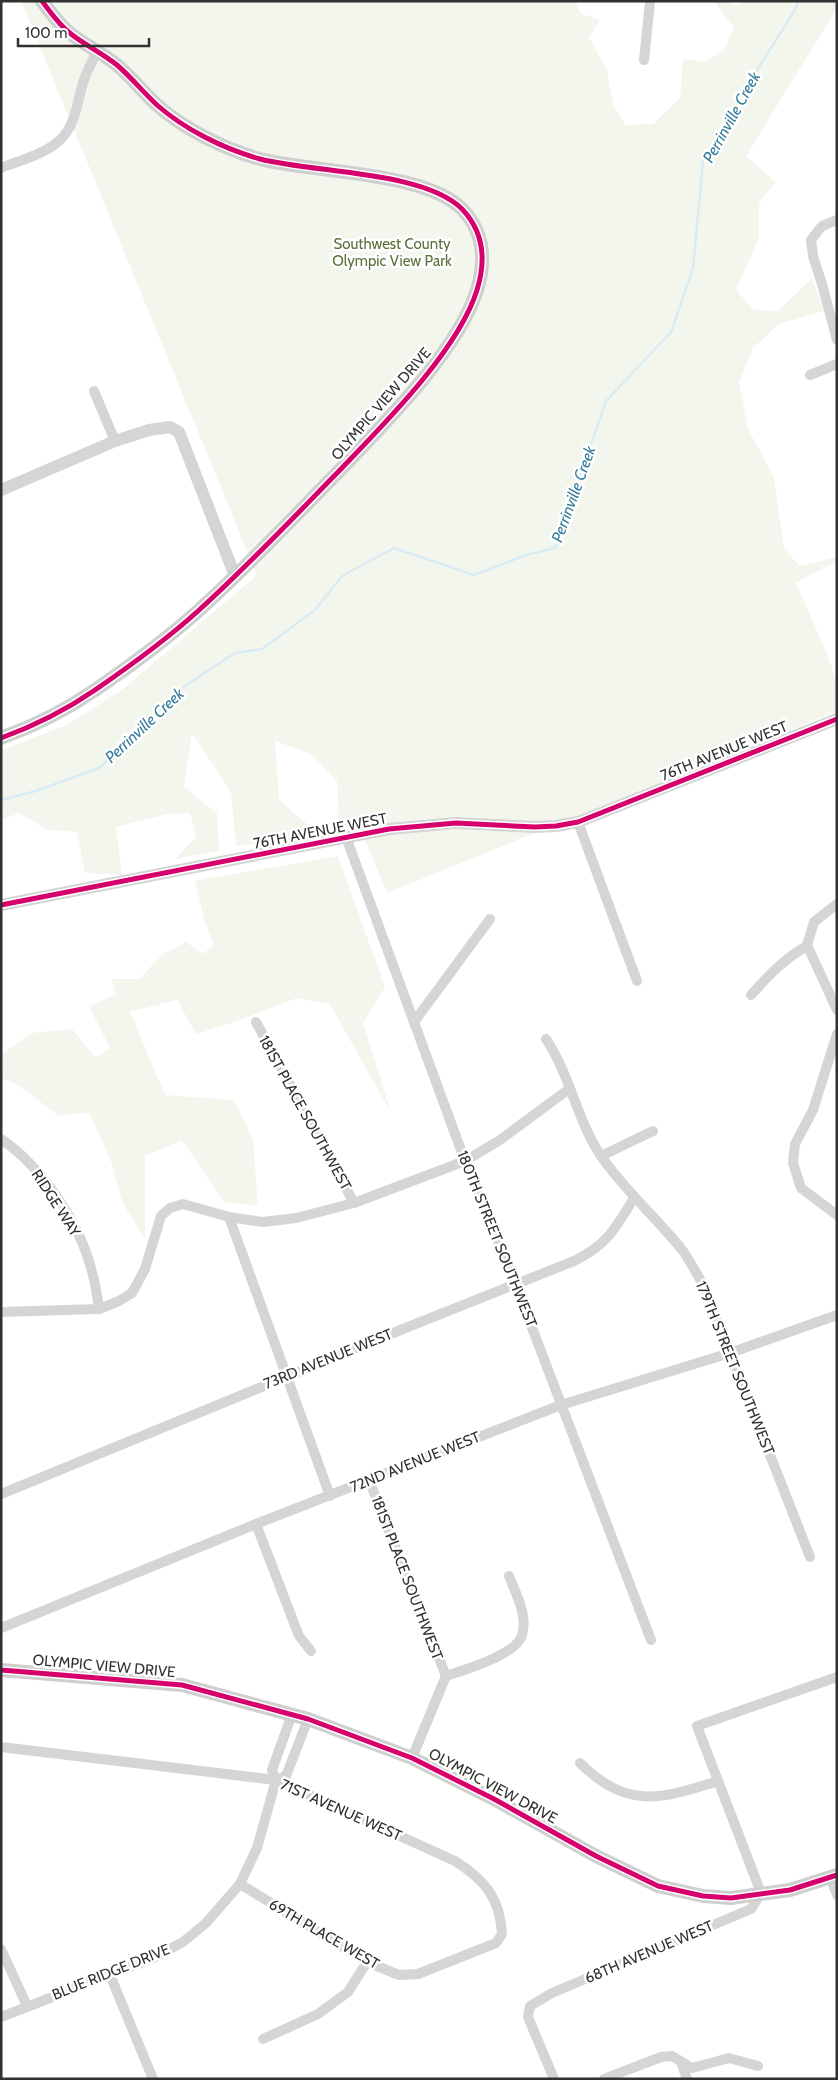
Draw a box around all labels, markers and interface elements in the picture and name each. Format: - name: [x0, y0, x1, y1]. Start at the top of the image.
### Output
- scale bar: [18, 15, 149, 47]
- text: 100 m: [25, 24, 67, 42]
- water label: Perrinville Creek: [699, 68, 765, 166]
- park label: Southwest County Olympic View Park: [332, 235, 452, 270]
- street label: OLYMPIC VIEW DRIVE: [327, 344, 435, 464]
- water label: Perrinville Creek: [547, 442, 600, 545]
- water label: Perrinville Creek: [101, 683, 189, 767]
- street label: 76TH AVENUE WEST: [658, 717, 790, 785]
- street label: 76TH AVENUE WEST: [252, 809, 388, 853]
- street label: 181ST PLACE SOUTHWEST: [255, 1032, 355, 1194]
- street label: 180TH STREET SOUTHWEST: [453, 1148, 541, 1330]
- street label: RIDGE WAY: [28, 1166, 85, 1240]
- street label: 179TH STREET SOUTHWEST: [692, 1279, 778, 1457]
- street label: 73RD AVENUE WEST: [261, 1325, 395, 1393]
- street label: 72ND AVENUE WEST: [347, 1428, 483, 1496]
- street label: 181ST PLACE SOUTHWEST: [367, 1494, 447, 1662]
- street label: OLYMPIC VIEW DRIVE: [32, 1651, 176, 1681]
- street label: OLYMPIC VIEW DRIVE: [426, 1744, 560, 1828]
- street label: 71ST AVENUE WEST: [278, 1775, 404, 1845]
- street label: 69TH PLACE WEST: [266, 1895, 382, 1973]
- street label: 68TH AVENUE WEST: [582, 1917, 716, 1987]
- street label: BLUE RIDGE DRIVE: [49, 1940, 173, 2004]

